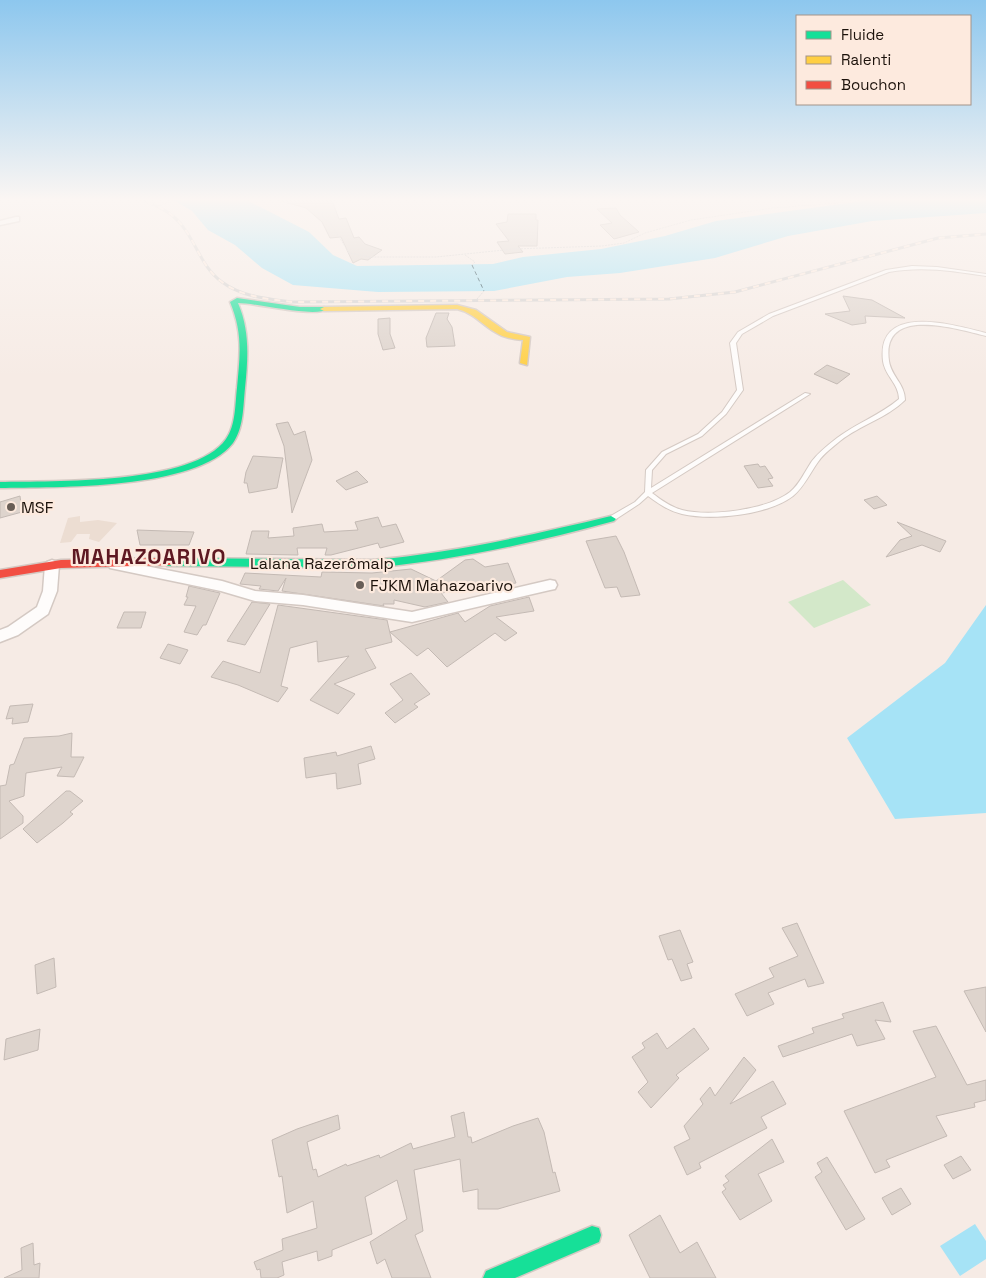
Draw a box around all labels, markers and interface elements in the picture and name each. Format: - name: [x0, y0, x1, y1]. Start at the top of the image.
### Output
- legend: [796, 15, 971, 105]
- text: Fluide: [841, 25, 884, 44]
- text: Ralenti: [841, 50, 891, 69]
- text: Bouchon: [841, 75, 906, 94]
- place label: MSF: [21, 497, 54, 518]
- marker: MSF: [5, 501, 17, 513]
- district label: MAHAZOARIVO: [72, 543, 226, 570]
- street label: Lalana Razerômalp: [250, 553, 394, 574]
- place label: FJKM Mahazoarivo: [370, 575, 513, 596]
- marker: FJKM Mahazoarivo: [354, 579, 366, 591]

